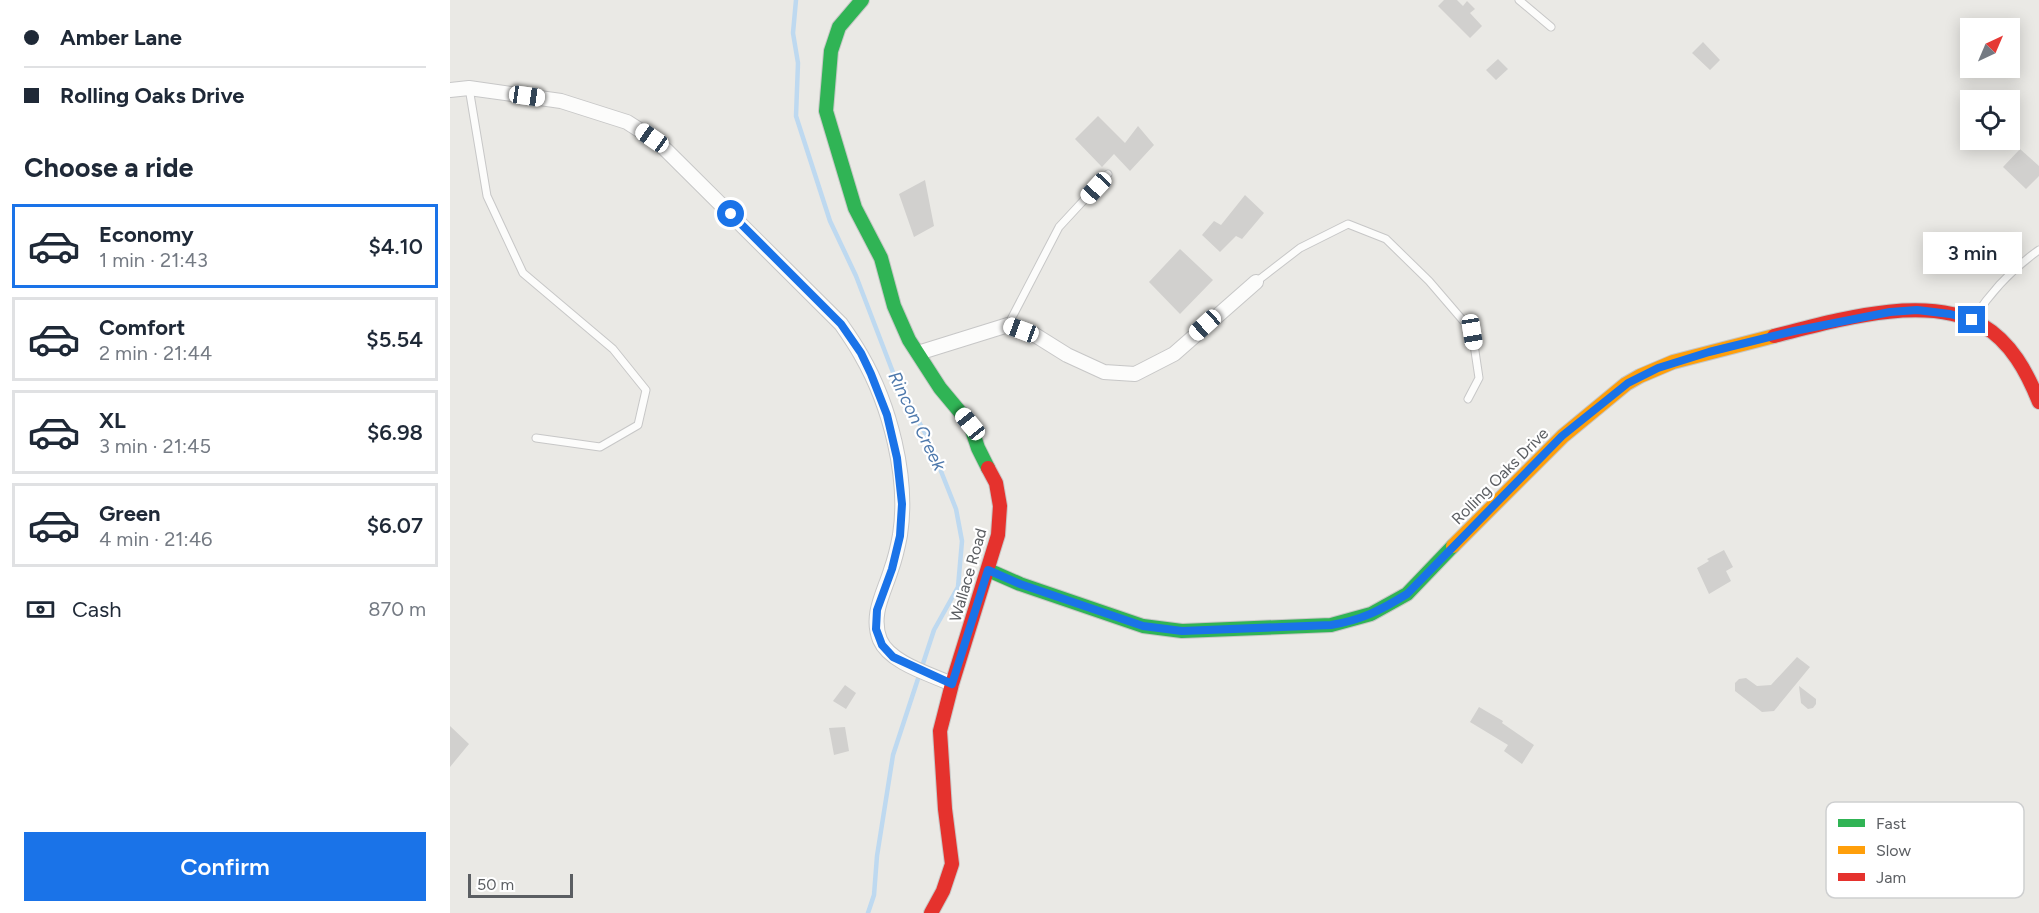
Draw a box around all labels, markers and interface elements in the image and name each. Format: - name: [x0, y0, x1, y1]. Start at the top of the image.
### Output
- north arrow: [1960, 18, 2020, 78]
- map controls: [1960, 18, 2020, 150]
- text: Amber Lane: [60, 24, 182, 51]
- text: Rolling Oaks Drive: [60, 82, 244, 109]
- car: [508, 85, 546, 107]
- button: locate: [1960, 90, 2020, 150]
- car: [632, 120, 672, 156]
- text: Choose a ride: [24, 151, 193, 184]
- car: [1077, 169, 1115, 207]
- route start: [717, 200, 744, 227]
- icon: car: [27, 219, 81, 273]
- text: Economy: [99, 221, 194, 248]
- text: $4.10: [368, 233, 423, 260]
- callout: 3 min: [1922, 233, 2021, 275]
- text: 3 min: [1948, 241, 1997, 265]
- text: 1 min · 21:43: [99, 248, 208, 272]
- car: [1186, 306, 1224, 344]
- route end: [1958, 306, 1985, 333]
- icon: car: [27, 312, 81, 366]
- car: [1460, 313, 1484, 351]
- text: Comfort: [99, 314, 185, 341]
- car: [1001, 315, 1041, 345]
- text: $5.54: [366, 326, 423, 353]
- text: 2 min · 21:44: [99, 341, 212, 365]
- water label: Rincon Creek: [883, 368, 951, 475]
- car: [952, 404, 988, 444]
- icon: car: [27, 405, 81, 459]
- text: XL: [99, 407, 126, 434]
- text: $6.98: [367, 419, 423, 446]
- street label: Rolling Oaks Drive: [1448, 423, 1553, 528]
- text: 3 min · 21:45: [99, 434, 211, 458]
- icon: car: [27, 498, 81, 552]
- text: Green: [99, 500, 161, 527]
- text: $6.07: [367, 512, 423, 539]
- street label: Wallace Road: [946, 526, 990, 624]
- text: 4 min · 21:46: [99, 527, 212, 551]
- icon: cash: [24, 593, 57, 626]
- text: Cash: [72, 596, 122, 623]
- text: 870 m: [368, 597, 426, 621]
- legend: [1826, 802, 2024, 898]
- text: Fast: [1876, 814, 1906, 833]
- button: Confirm: [24, 832, 426, 901]
- text: Slow: [1876, 841, 1911, 860]
- text: Jam: [1876, 868, 1906, 887]
- scale bar: [468, 871, 573, 898]
- text: 50 m: [477, 875, 514, 894]

